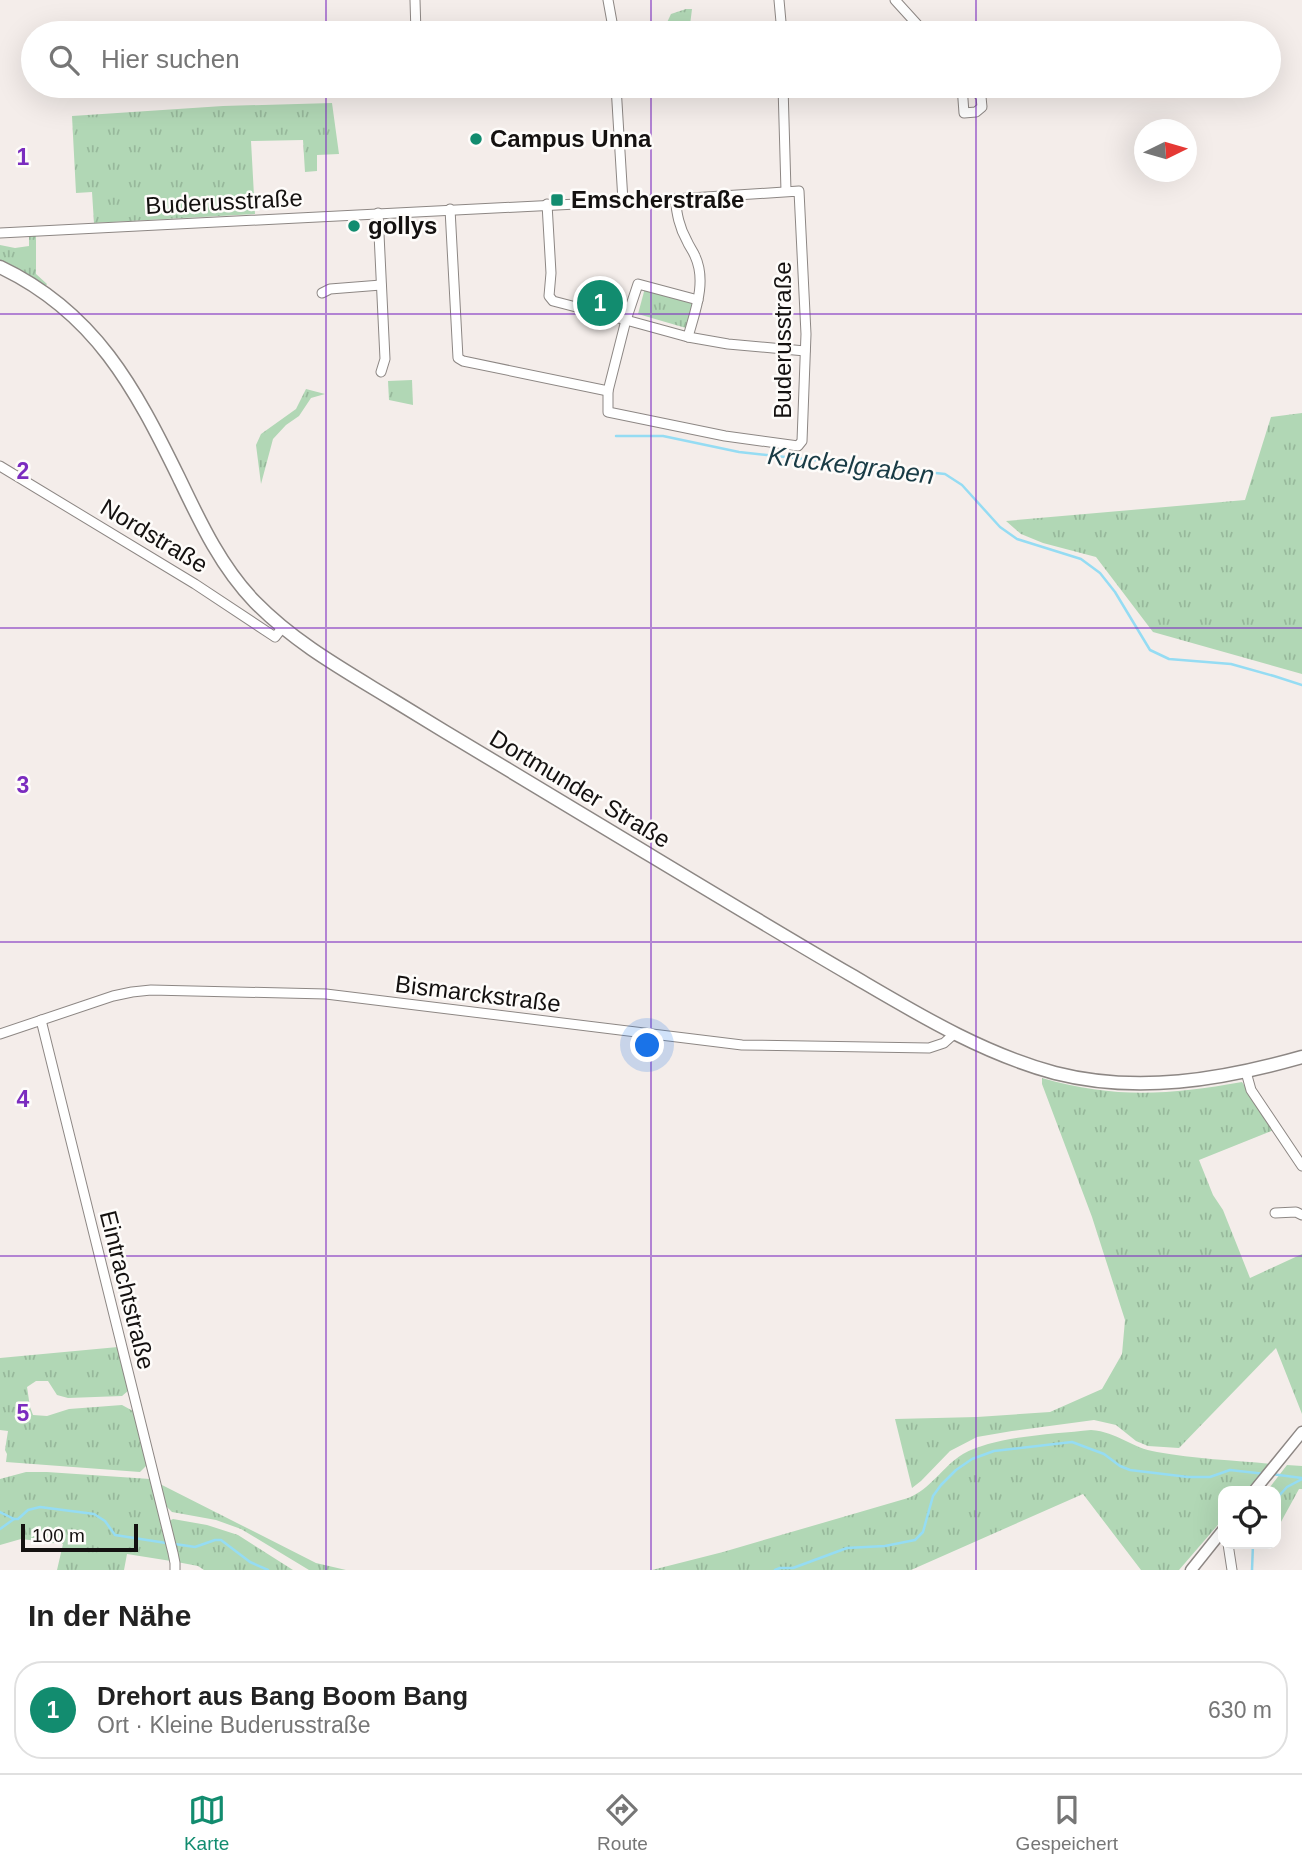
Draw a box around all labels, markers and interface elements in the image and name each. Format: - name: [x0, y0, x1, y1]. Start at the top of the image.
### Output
- search box: [21, 21, 1281, 98]
- icon: search: [45, 41, 83, 79]
- text: Hier suchen: [101, 44, 240, 74]
- north arrow: [1134, 119, 1197, 182]
- place label: Campus Unna: [490, 125, 652, 152]
- marker: Campus Unna: [468, 131, 484, 147]
- text: 1: [17, 144, 30, 170]
- street label: Buderusstraße: [145, 184, 303, 219]
- place label: Emscherstraße: [571, 186, 744, 213]
- marker: Emscherstraße: [549, 192, 565, 208]
- place label: gollys: [368, 212, 437, 239]
- marker: gollys: [346, 218, 362, 234]
- street label: Buderusstraße: [769, 261, 796, 419]
- pin: 1: [577, 277, 623, 329]
- water label: Kruckelgraben: [766, 440, 936, 490]
- text: 2: [17, 458, 29, 484]
- street label: Nordstraße: [96, 493, 213, 578]
- street label: Dortmunder Straße: [485, 724, 675, 853]
- text: 3: [17, 772, 29, 798]
- street label: Bismarckstraße: [394, 970, 562, 1017]
- your location: [630, 1028, 664, 1062]
- text: 4: [17, 1086, 30, 1112]
- street label: Eintrachtstraße: [95, 1208, 160, 1372]
- text: 5: [17, 1400, 30, 1426]
- map controls: [1218, 1486, 1281, 1549]
- button: locate: [1218, 1486, 1281, 1549]
- scale bar: [21, 1521, 138, 1553]
- text: 100 m: [32, 1525, 85, 1546]
- text: In der Nähe: [28, 1599, 191, 1632]
- text: Drehort aus Bang Boom Bang: [97, 1681, 468, 1711]
- text: 1: [47, 1697, 59, 1723]
- text: 630 m: [1208, 1697, 1272, 1723]
- text: Ort · Kleine Buderusstraße: [97, 1712, 371, 1738]
- tab: Karte: [184, 1791, 229, 1855]
- tab: Route: [597, 1791, 648, 1855]
- tab: Gespeichert: [1016, 1791, 1118, 1855]

